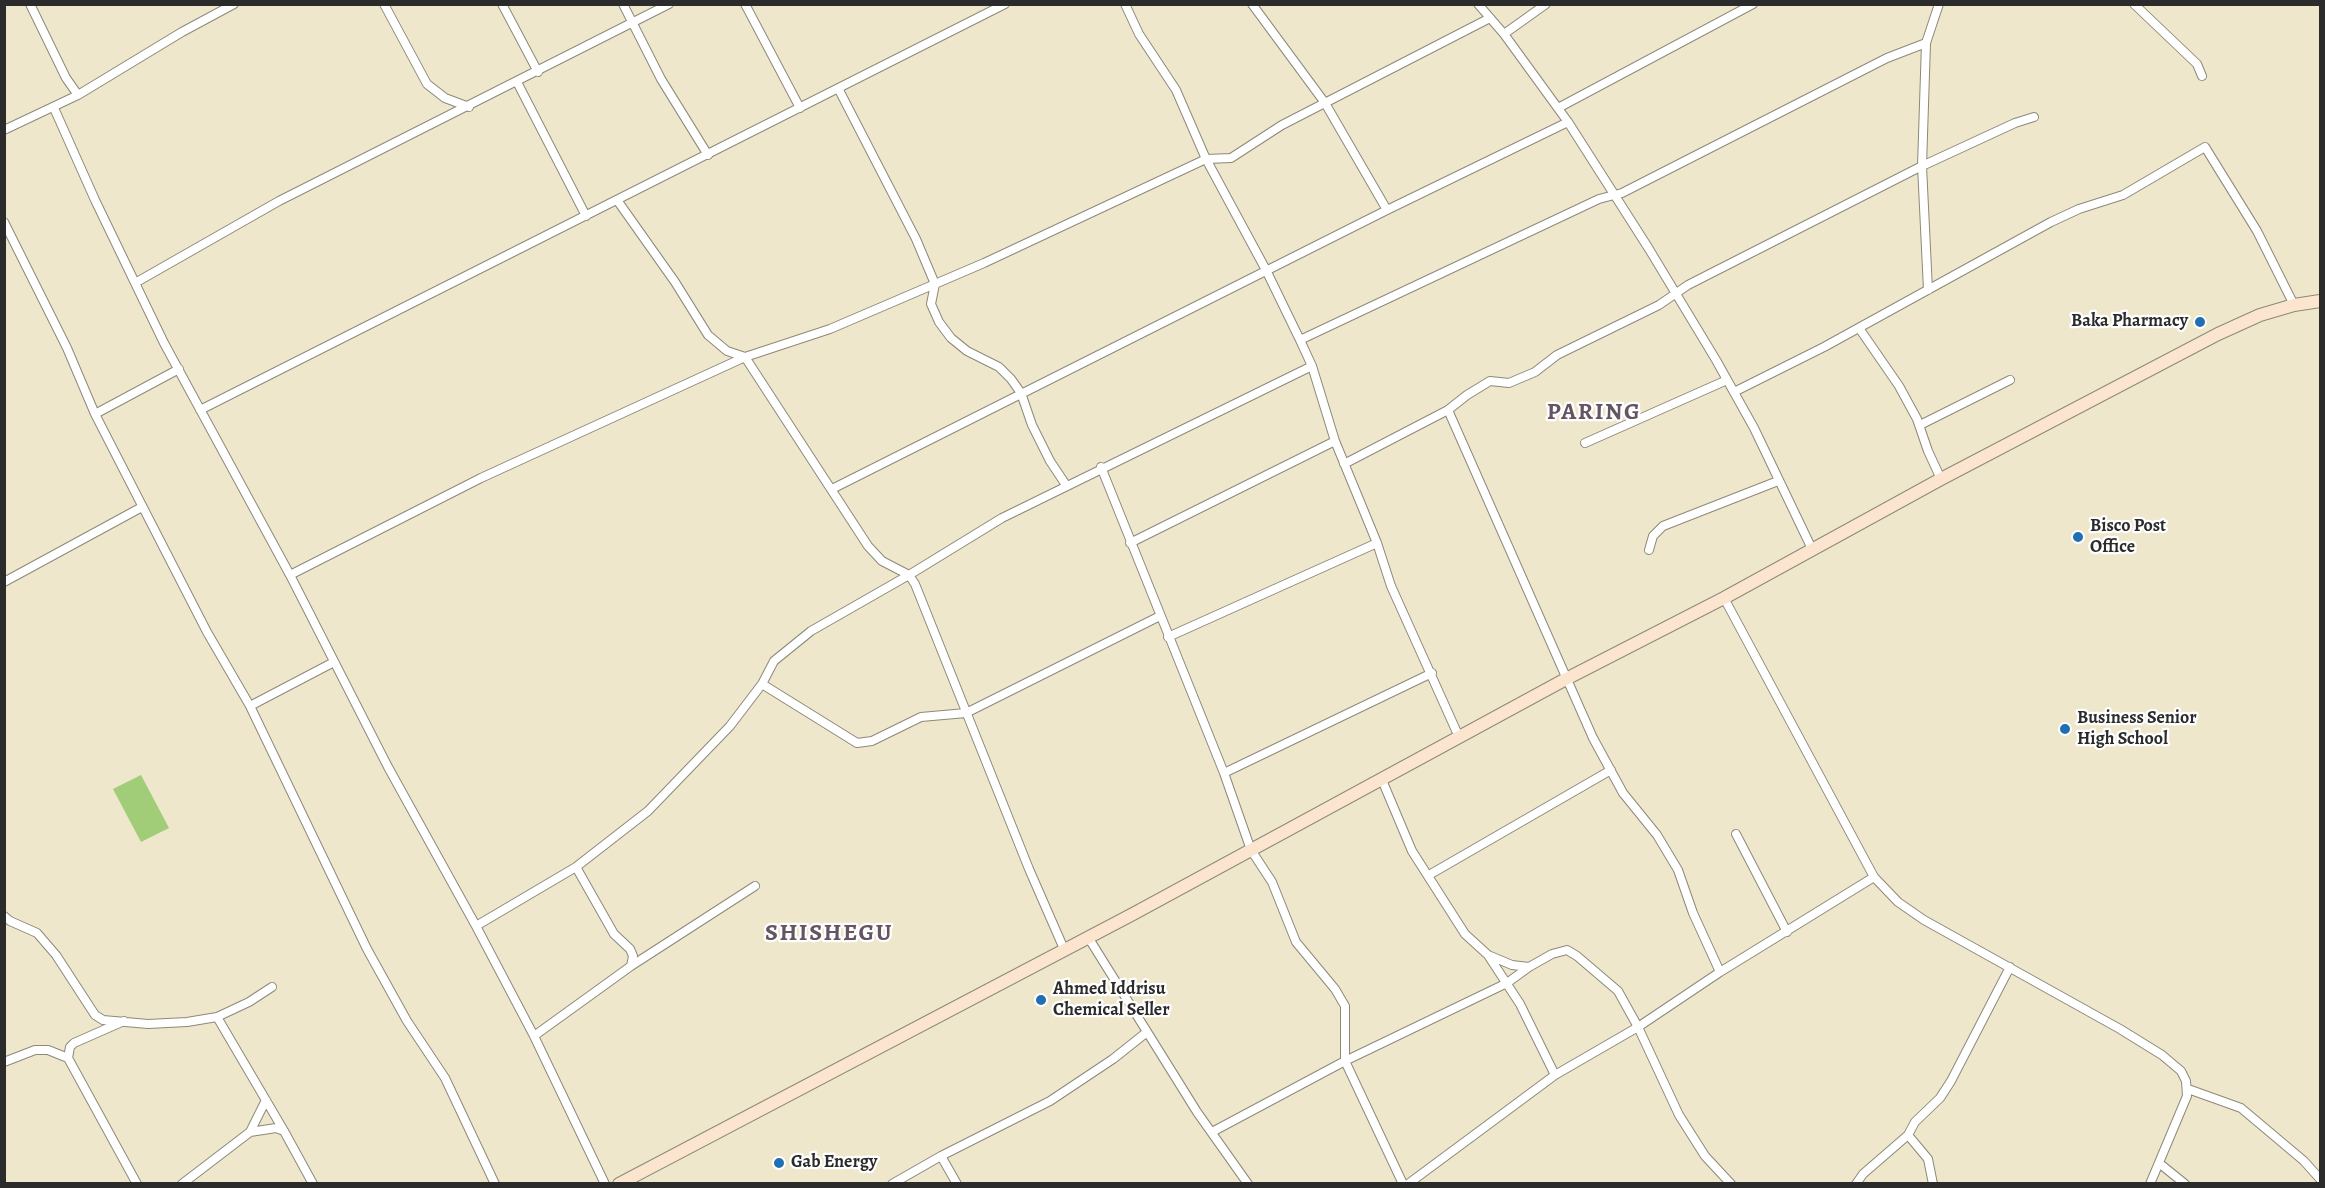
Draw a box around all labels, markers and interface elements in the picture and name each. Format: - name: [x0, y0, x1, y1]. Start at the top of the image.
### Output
- place label: Baka Pharmacy: [2071, 311, 2188, 333]
- marker: Baka Pharmacy: [2193, 315, 2207, 329]
- district label: PARING: [1547, 399, 1641, 427]
- place label: Bisco Post Office: [2090, 516, 2166, 558]
- marker: Bisco Post Office: [2071, 530, 2085, 544]
- place label: Business Senior High School: [2077, 708, 2197, 750]
- marker: Business Senior High School: [2058, 722, 2072, 736]
- district label: SHISHEGU: [765, 920, 893, 948]
- place label: Ahmed Iddrisu Chemical Seller: [1053, 979, 1170, 1022]
- marker: Ahmed Iddrisu Chemical Seller: [1034, 993, 1048, 1007]
- place label: Gab Energy: [791, 1152, 877, 1174]
- marker: Gab Energy: [772, 1156, 786, 1170]

